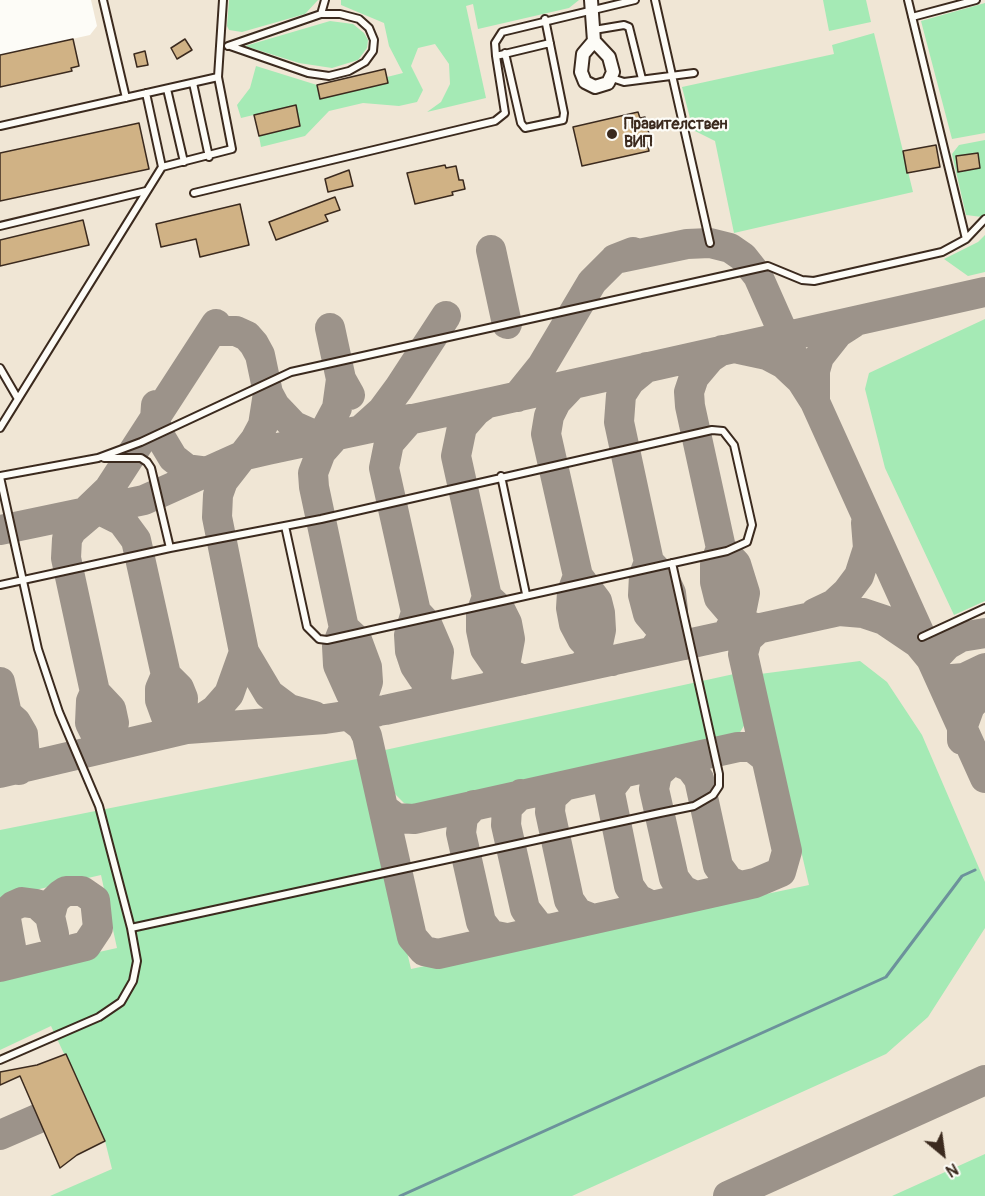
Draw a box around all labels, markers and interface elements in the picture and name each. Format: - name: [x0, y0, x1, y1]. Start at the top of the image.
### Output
- place label: Правителствен ВИП: [624, 115, 727, 153]
- marker: Правителствен ВИП: [605, 127, 619, 141]
- north arrow: [913, 1124, 973, 1184]
- text: N: [942, 1158, 961, 1181]

